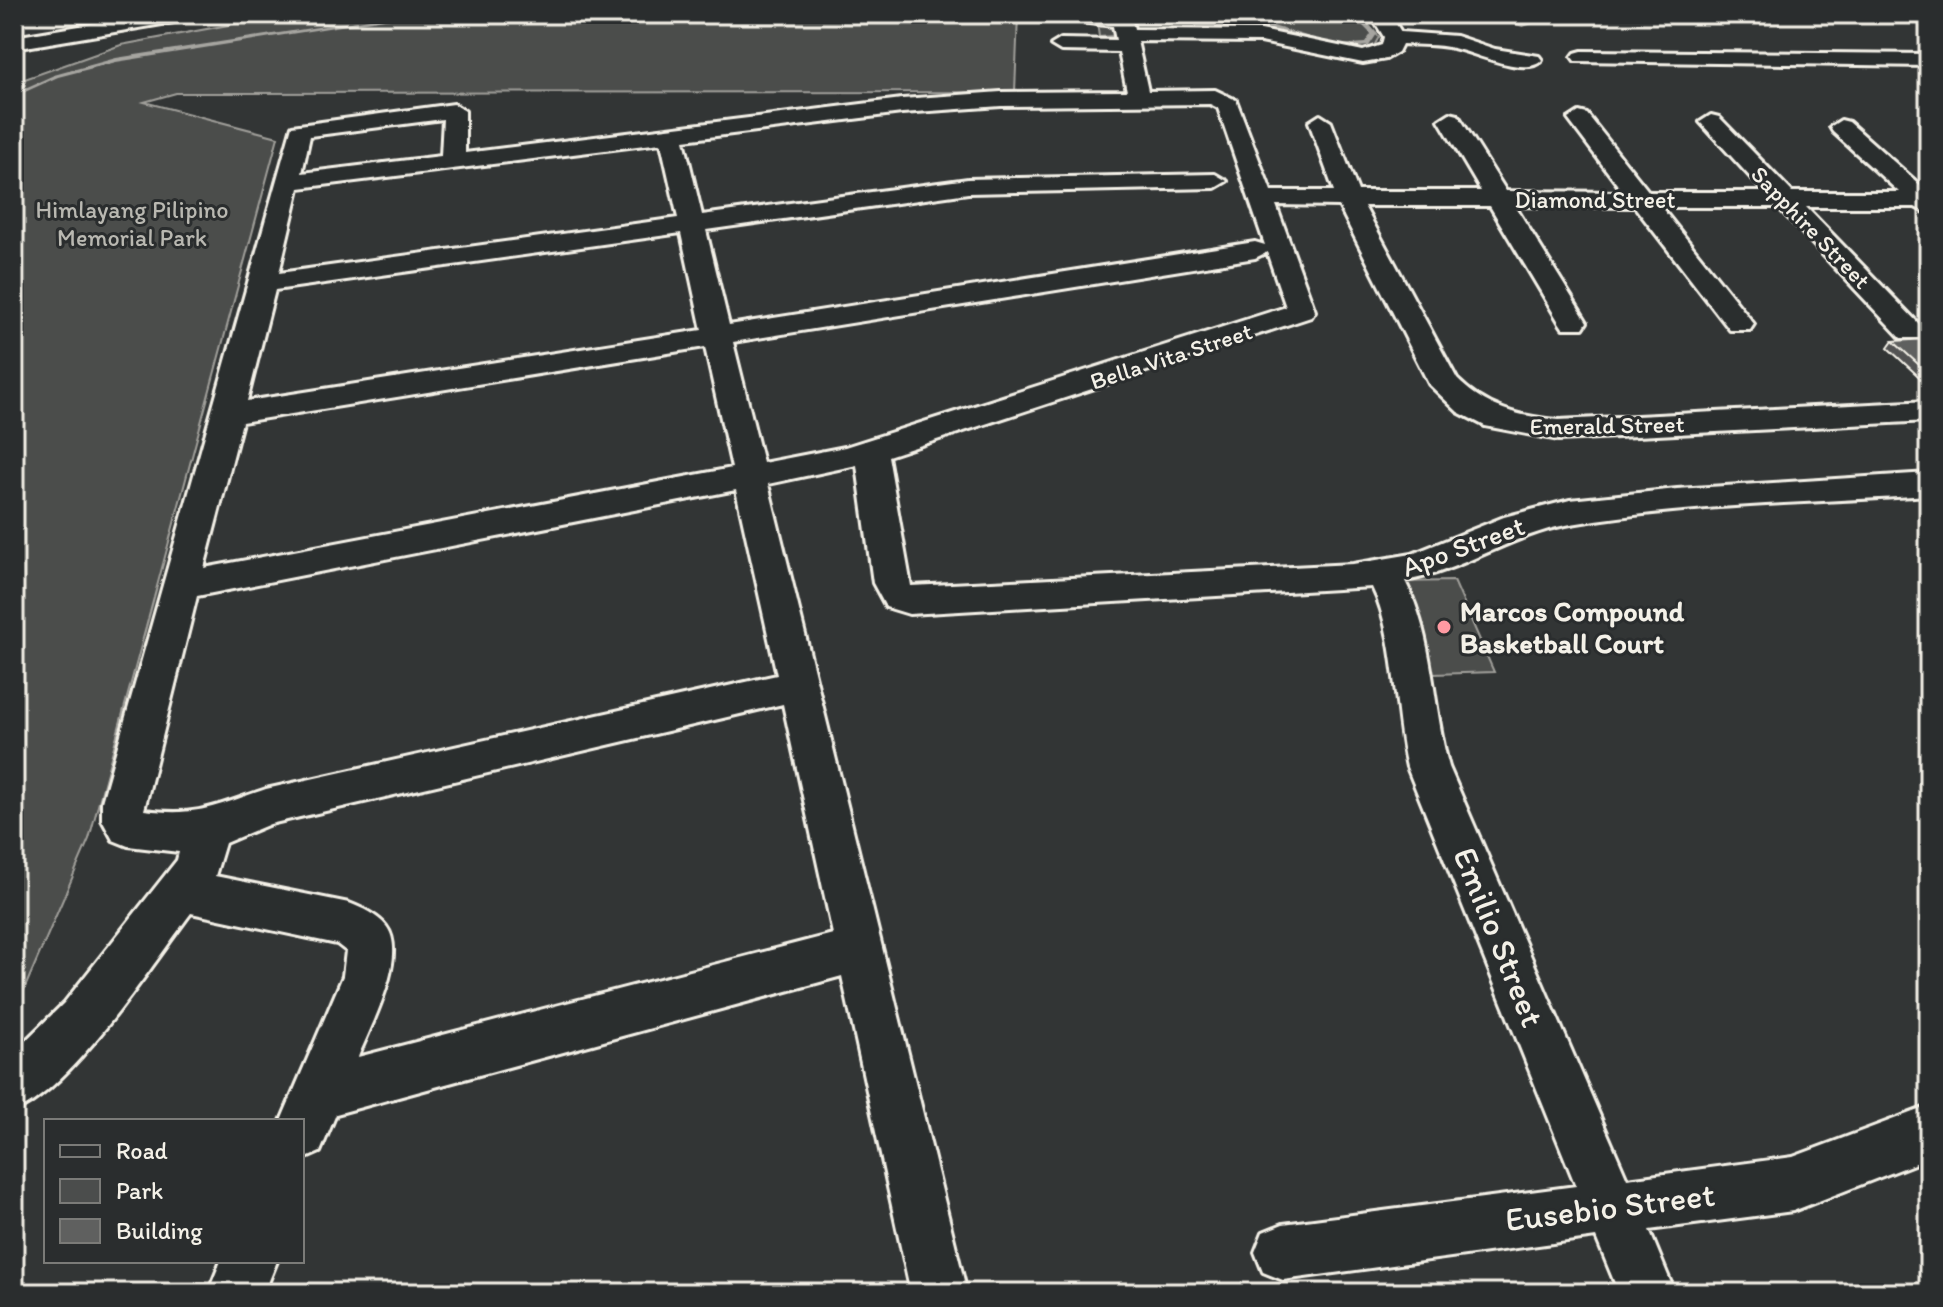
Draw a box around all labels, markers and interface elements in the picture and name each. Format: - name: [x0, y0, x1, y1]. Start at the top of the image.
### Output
- street label: Sapphire Street: [1745, 159, 1877, 295]
- street label: Diamond Street: [1515, 185, 1675, 214]
- park label: Himlayang Pilipino Memorial Park: [35, 195, 229, 252]
- street label: Bella Vita Street: [1086, 316, 1256, 396]
- street label: Emerald Street: [1529, 409, 1685, 441]
- street label: Apo Street: [1397, 508, 1529, 584]
- place label: Marcos Compound Basketball Court: [1460, 594, 1685, 660]
- marker: Marcos Compound Basketball Court: [1435, 618, 1453, 636]
- street label: Emilio Street: [1444, 841, 1554, 1033]
- legend: [44, 1119, 304, 1263]
- text: Road: [116, 1136, 168, 1165]
- street label: Eusebio Street: [1503, 1174, 1717, 1240]
- text: Park: [116, 1176, 163, 1205]
- text: Building: [116, 1216, 203, 1245]

